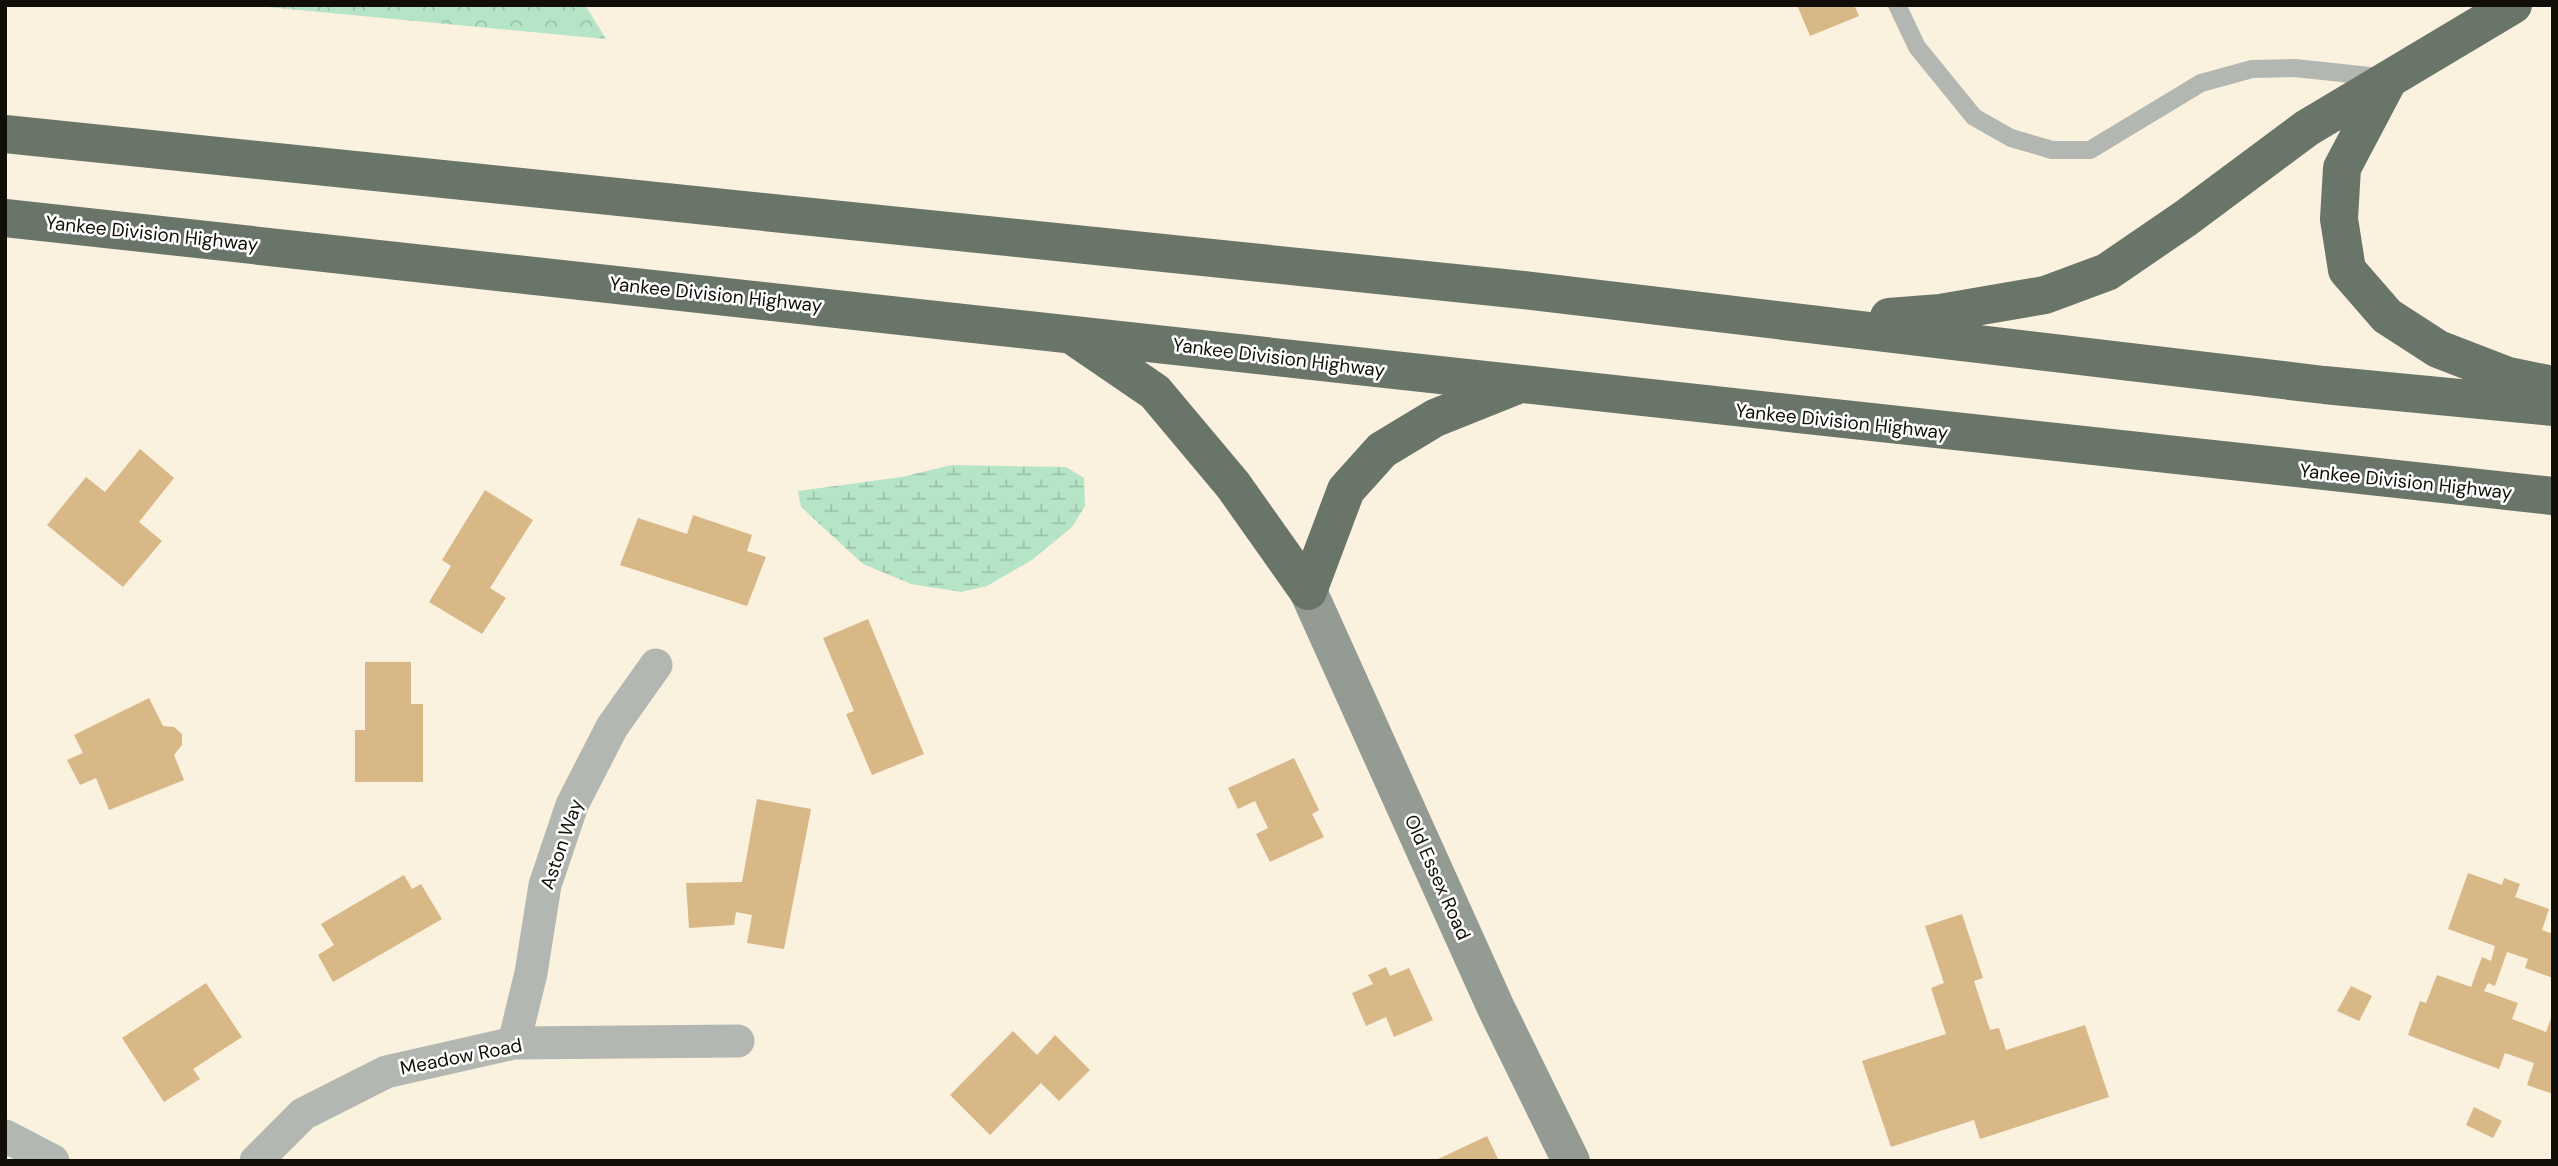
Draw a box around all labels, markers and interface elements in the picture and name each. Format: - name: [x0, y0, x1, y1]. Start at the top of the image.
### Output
- street label: Yankee Division Highway: [44, 210, 260, 257]
- street label: Yankee Division Highway: [608, 271, 824, 318]
- street label: Yankee Division Highway: [1171, 332, 1387, 383]
- street label: Yankee Division Highway: [1734, 398, 1950, 445]
- street label: Yankee Division Highway: [2298, 458, 2514, 505]
- street label: Aston Way: [534, 795, 589, 893]
- street label: Old Essex Road: [1399, 811, 1476, 944]
- street label: Meadow Road: [398, 1032, 524, 1081]

